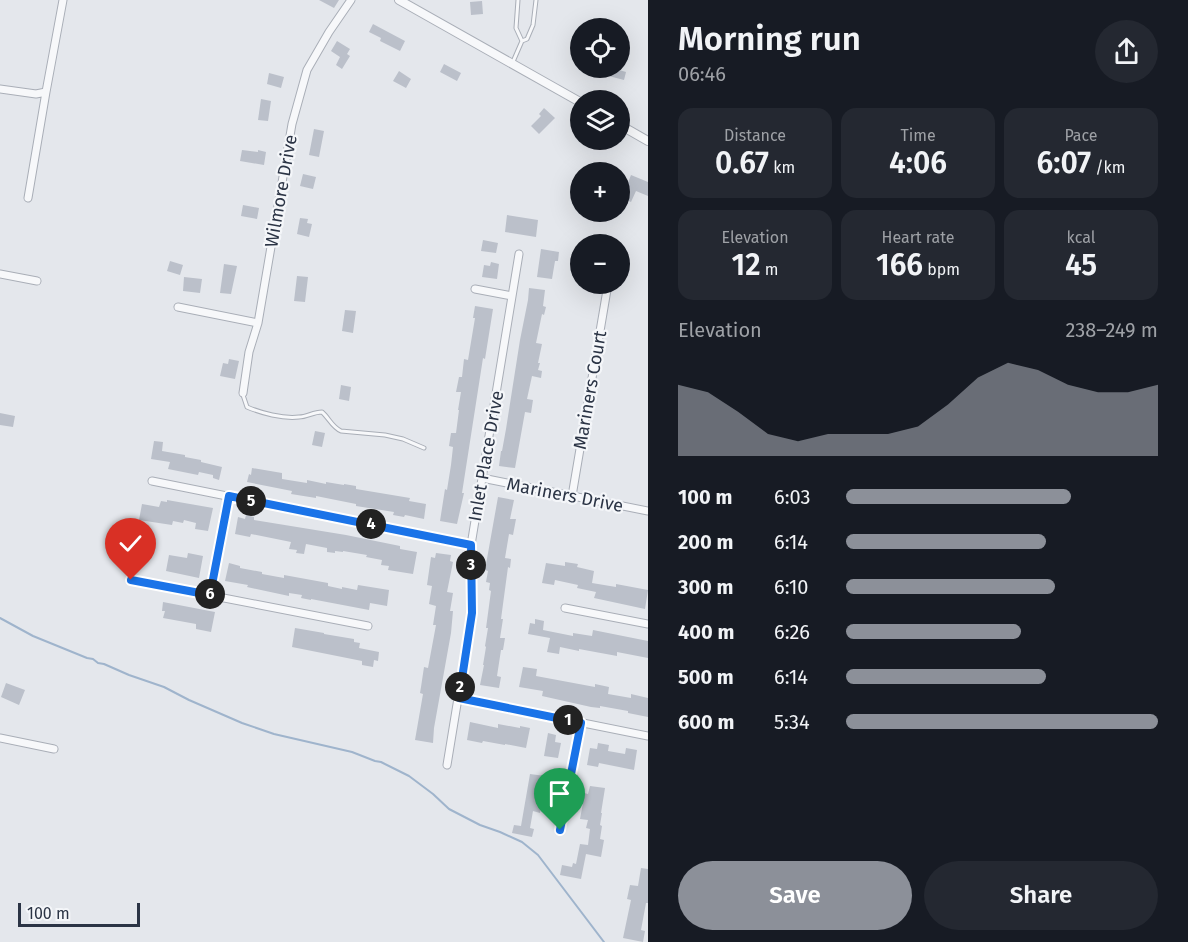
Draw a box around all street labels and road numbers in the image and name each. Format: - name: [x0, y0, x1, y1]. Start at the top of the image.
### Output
- street label: Wilmore Drive: [260, 133, 302, 249]
- street label: Mariners Court: [569, 328, 611, 451]
- street label: Inlet Place Drive: [464, 389, 508, 523]
- street label: Mariners Drive: [505, 473, 625, 517]

